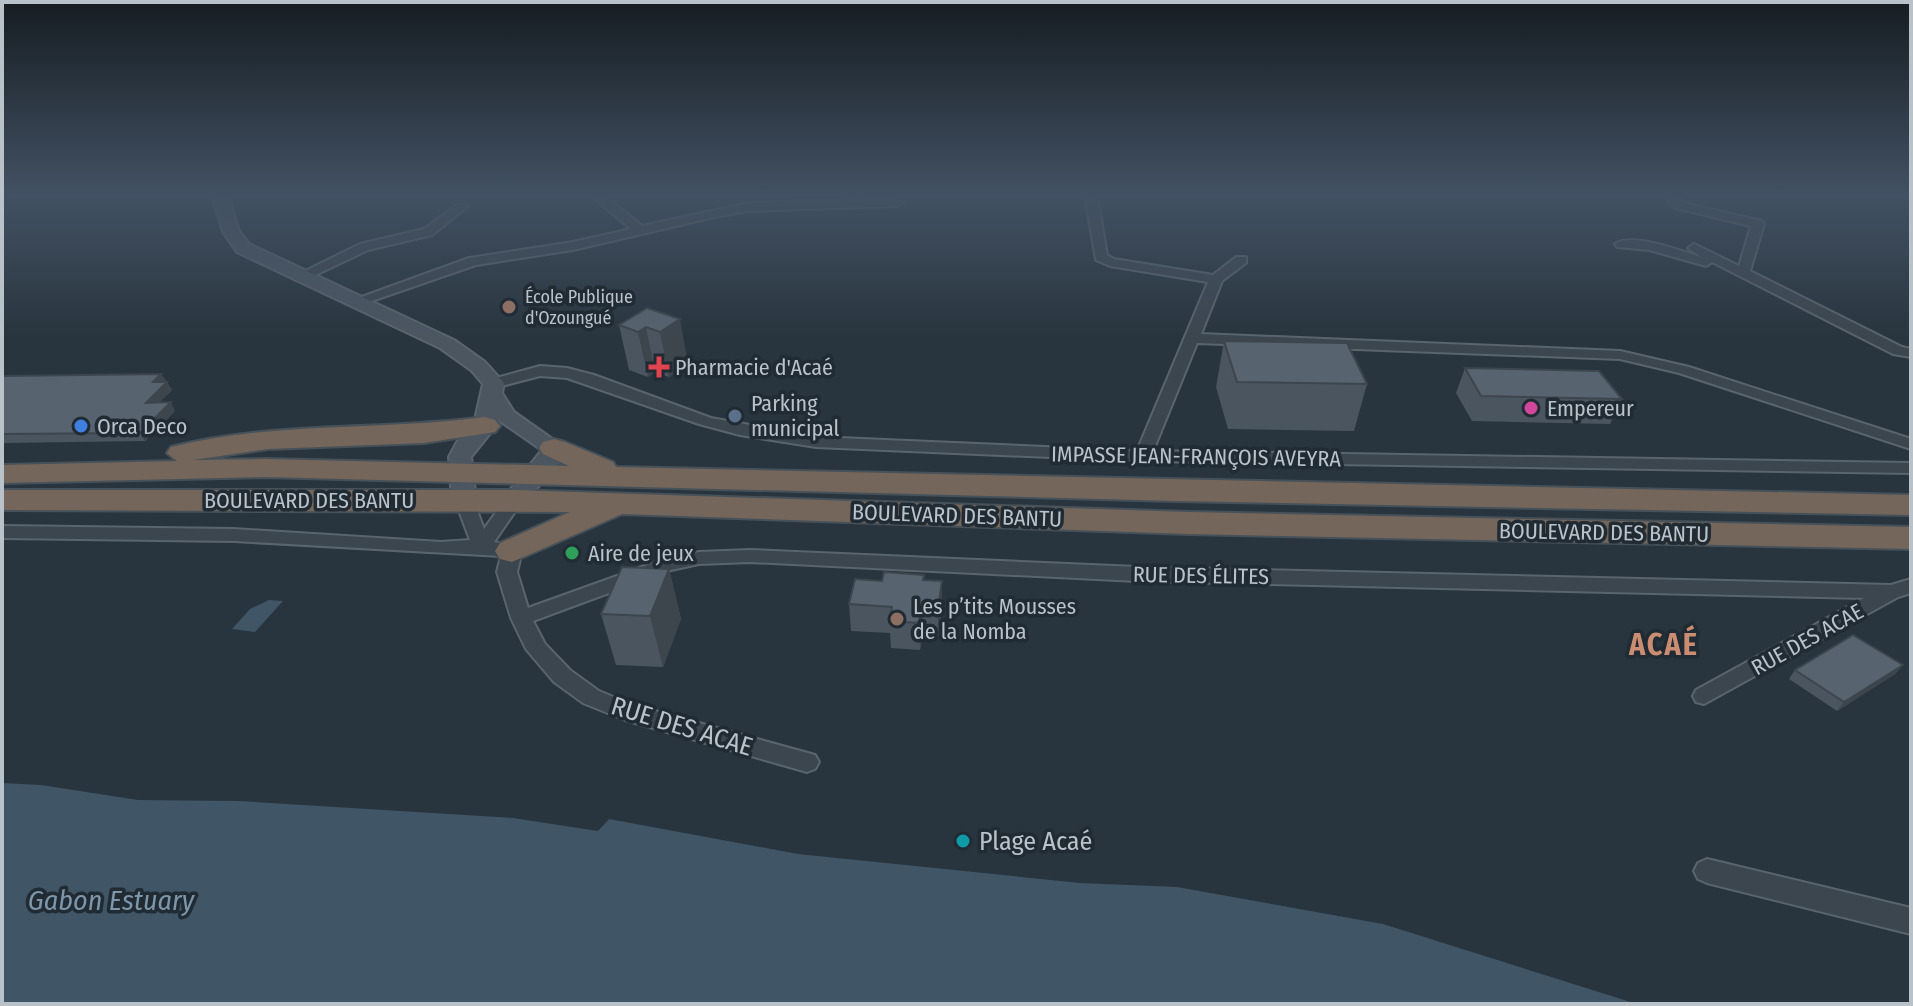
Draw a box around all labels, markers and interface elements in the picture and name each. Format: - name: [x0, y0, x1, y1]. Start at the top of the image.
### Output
- place label: École Publique d'Ozoungué: [525, 285, 633, 329]
- marker: École Publique d'Ozoungué: [500, 298, 518, 316]
- place label: Pharmacie d'Acaé: [675, 354, 833, 381]
- marker: Pharmacie d'Acaé: [650, 358, 668, 376]
- place label: Parking municipal: [751, 390, 840, 442]
- place label: Empereur: [1547, 395, 1634, 422]
- marker: Empereur: [1522, 399, 1540, 417]
- marker: Parking municipal: [726, 407, 744, 425]
- place label: Orca Deco: [97, 413, 187, 440]
- marker: Orca Deco: [72, 417, 90, 435]
- street label: IMPASSE JEAN-FRANÇOIS AVEYRA: [1051, 440, 1341, 474]
- street label: BOULEVARD DES BANTU: [204, 487, 414, 514]
- street label: BOULEVARD DES BANTU: [851, 498, 1062, 533]
- street label: BOULEVARD DES BANTU: [1499, 517, 1709, 548]
- place label: Aire de jeux: [588, 540, 694, 567]
- marker: Aire de jeux: [563, 544, 581, 562]
- street label: RUE DES ÉLITES: [1133, 561, 1269, 590]
- place label: Les p’tits Mousses de la Nomba: [913, 593, 1076, 645]
- street label: RUE DES ACAE: [1747, 598, 1868, 681]
- marker: Les p’tits Mousses de la Nomba: [888, 610, 906, 628]
- district label: ACAÉ: [1628, 625, 1699, 663]
- street label: RUE DES ACAE: [607, 690, 756, 763]
- place label: Plage Acaé: [979, 826, 1092, 857]
- marker: Plage Acaé: [954, 832, 972, 850]
- water label: Gabon Estuary: [28, 884, 196, 917]

